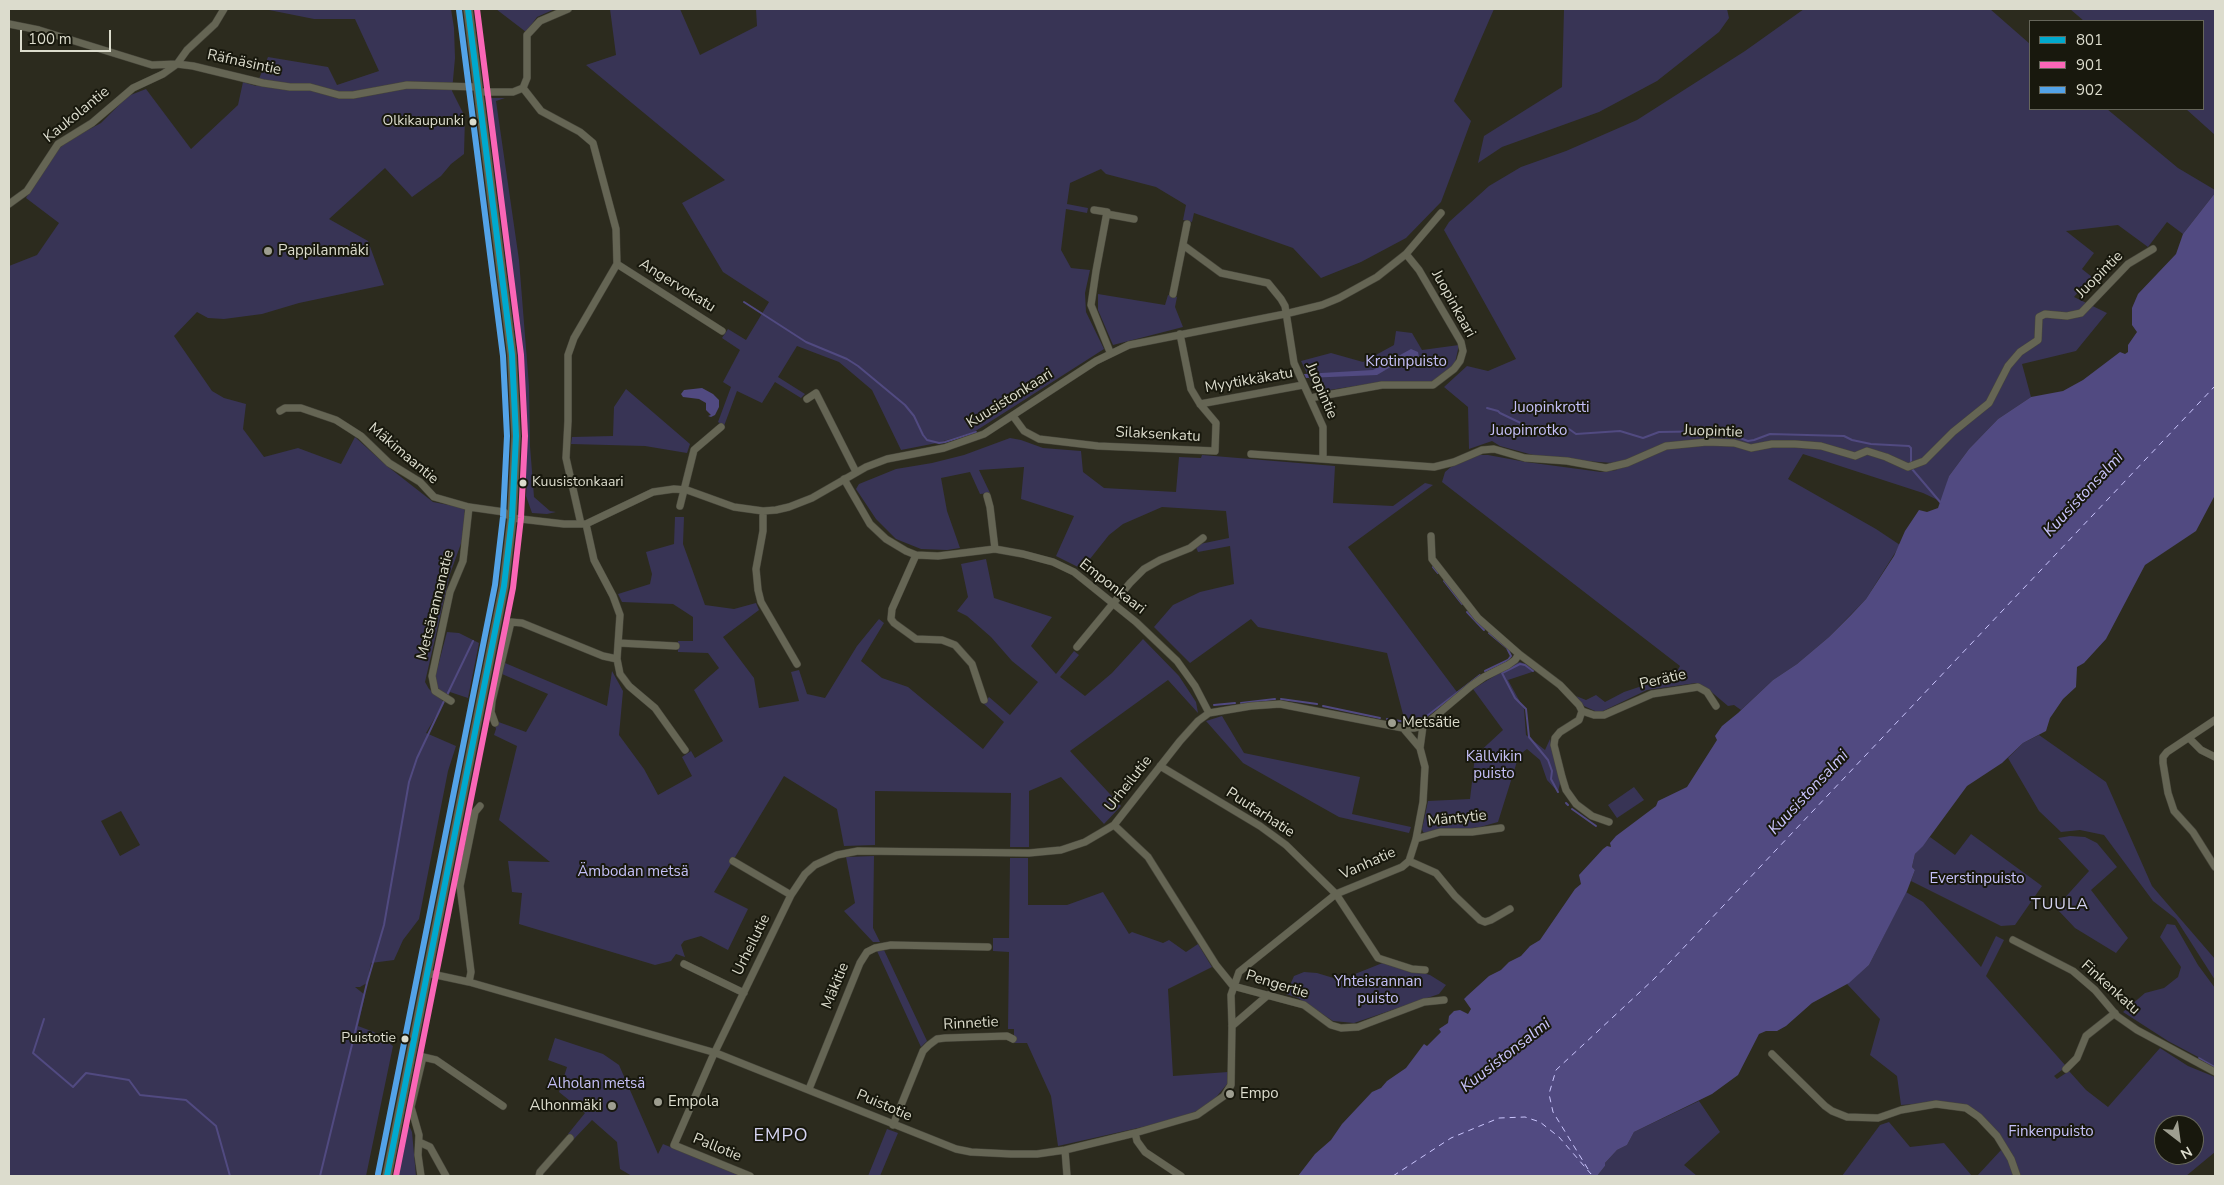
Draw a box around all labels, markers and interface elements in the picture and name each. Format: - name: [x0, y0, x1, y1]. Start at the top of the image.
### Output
- scale bar: [22, 20, 114, 52]
- legend: [2029, 20, 2204, 110]
- text: 100 m: [28, 29, 72, 49]
- text: 801: [2076, 30, 2103, 50]
- street label: Räfnäsintie: [205, 46, 283, 80]
- text: 901: [2076, 55, 2103, 75]
- text: 902: [2076, 80, 2103, 100]
- street label: Kaukolantie: [41, 83, 113, 147]
- place label: Olkikaupunki: [382, 114, 464, 130]
- marker: Olkikaupunki: [468, 117, 478, 127]
- place label: Pappilanmäki: [278, 242, 369, 260]
- marker: Pappilanmäki: [262, 245, 274, 257]
- street label: Juopintie: [2073, 248, 2127, 302]
- street label: Angervokatu: [635, 255, 719, 317]
- street label: Juopinkaari: [1427, 267, 1479, 341]
- park label: Krotinpuisto: [1365, 353, 1447, 371]
- street label: Juopintie: [1301, 360, 1341, 422]
- street label: Myytikkäkatu: [1203, 364, 1295, 398]
- street label: Kuusistonkaari: [964, 365, 1056, 433]
- park label: Juopinkrotti: [1512, 399, 1590, 417]
- street label: Mäkimaantie: [364, 420, 442, 488]
- park label: Juopinrotko: [1491, 422, 1567, 440]
- street label: Juopintie: [1683, 422, 1743, 442]
- street label: Silaksenkatu: [1115, 424, 1201, 446]
- water label: Kuusistonsalmi: [2040, 449, 2128, 541]
- place label: Kuusistonkaari: [532, 475, 624, 491]
- marker: Kuusistonkaari: [518, 478, 528, 488]
- street label: Metsärannanatie: [414, 548, 458, 662]
- street label: Emponkaari: [1075, 555, 1149, 619]
- street label: Perätie: [1638, 666, 1688, 694]
- place label: Metsätie: [1402, 714, 1460, 732]
- marker: Metsätie: [1386, 717, 1398, 729]
- water label: Kuusistonsalmi: [1765, 747, 1853, 839]
- park label: Källvikin puisto: [1466, 748, 1522, 783]
- street label: Urheilutie: [1102, 753, 1156, 815]
- street label: Puutarhatie: [1222, 784, 1298, 842]
- street label: Mäntytie: [1427, 807, 1487, 831]
- street label: Vanhatie: [1337, 844, 1399, 884]
- park label: Ämbodan metsä: [577, 863, 689, 881]
- park label: Everstinpuisto: [1929, 870, 2025, 888]
- district label: TUULA: [2030, 895, 2090, 915]
- street label: Urheilutie: [729, 911, 775, 979]
- street label: Finkenkatu: [2077, 957, 2143, 1019]
- street label: Mäkitie: [819, 960, 853, 1012]
- street label: Pengertie: [1243, 967, 1311, 1003]
- park label: Yhteisrannan puisto: [1334, 973, 1422, 1008]
- street label: Rinnetie: [943, 1014, 999, 1034]
- water label: Kuusistonsalmi: [1457, 1015, 1555, 1097]
- place label: Puistotie: [341, 1031, 396, 1047]
- marker: Puistotie: [400, 1034, 410, 1044]
- park label: Alholan metsä: [547, 1075, 645, 1093]
- place label: Empo: [1240, 1085, 1279, 1103]
- street label: Puistotie: [854, 1086, 914, 1126]
- marker: Empo: [1224, 1088, 1236, 1100]
- place label: Empola: [668, 1093, 719, 1111]
- marker: Empola: [652, 1096, 664, 1108]
- place label: Alhonmäki: [529, 1097, 602, 1115]
- marker: Alhonmäki: [606, 1100, 618, 1112]
- north arrow: [2154, 1115, 2204, 1165]
- park label: Finkenpuisto: [2008, 1123, 2094, 1141]
- district label: EMPO: [753, 1126, 809, 1148]
- street label: Pallotie: [690, 1130, 744, 1166]
- text: N: [2177, 1142, 2196, 1163]

